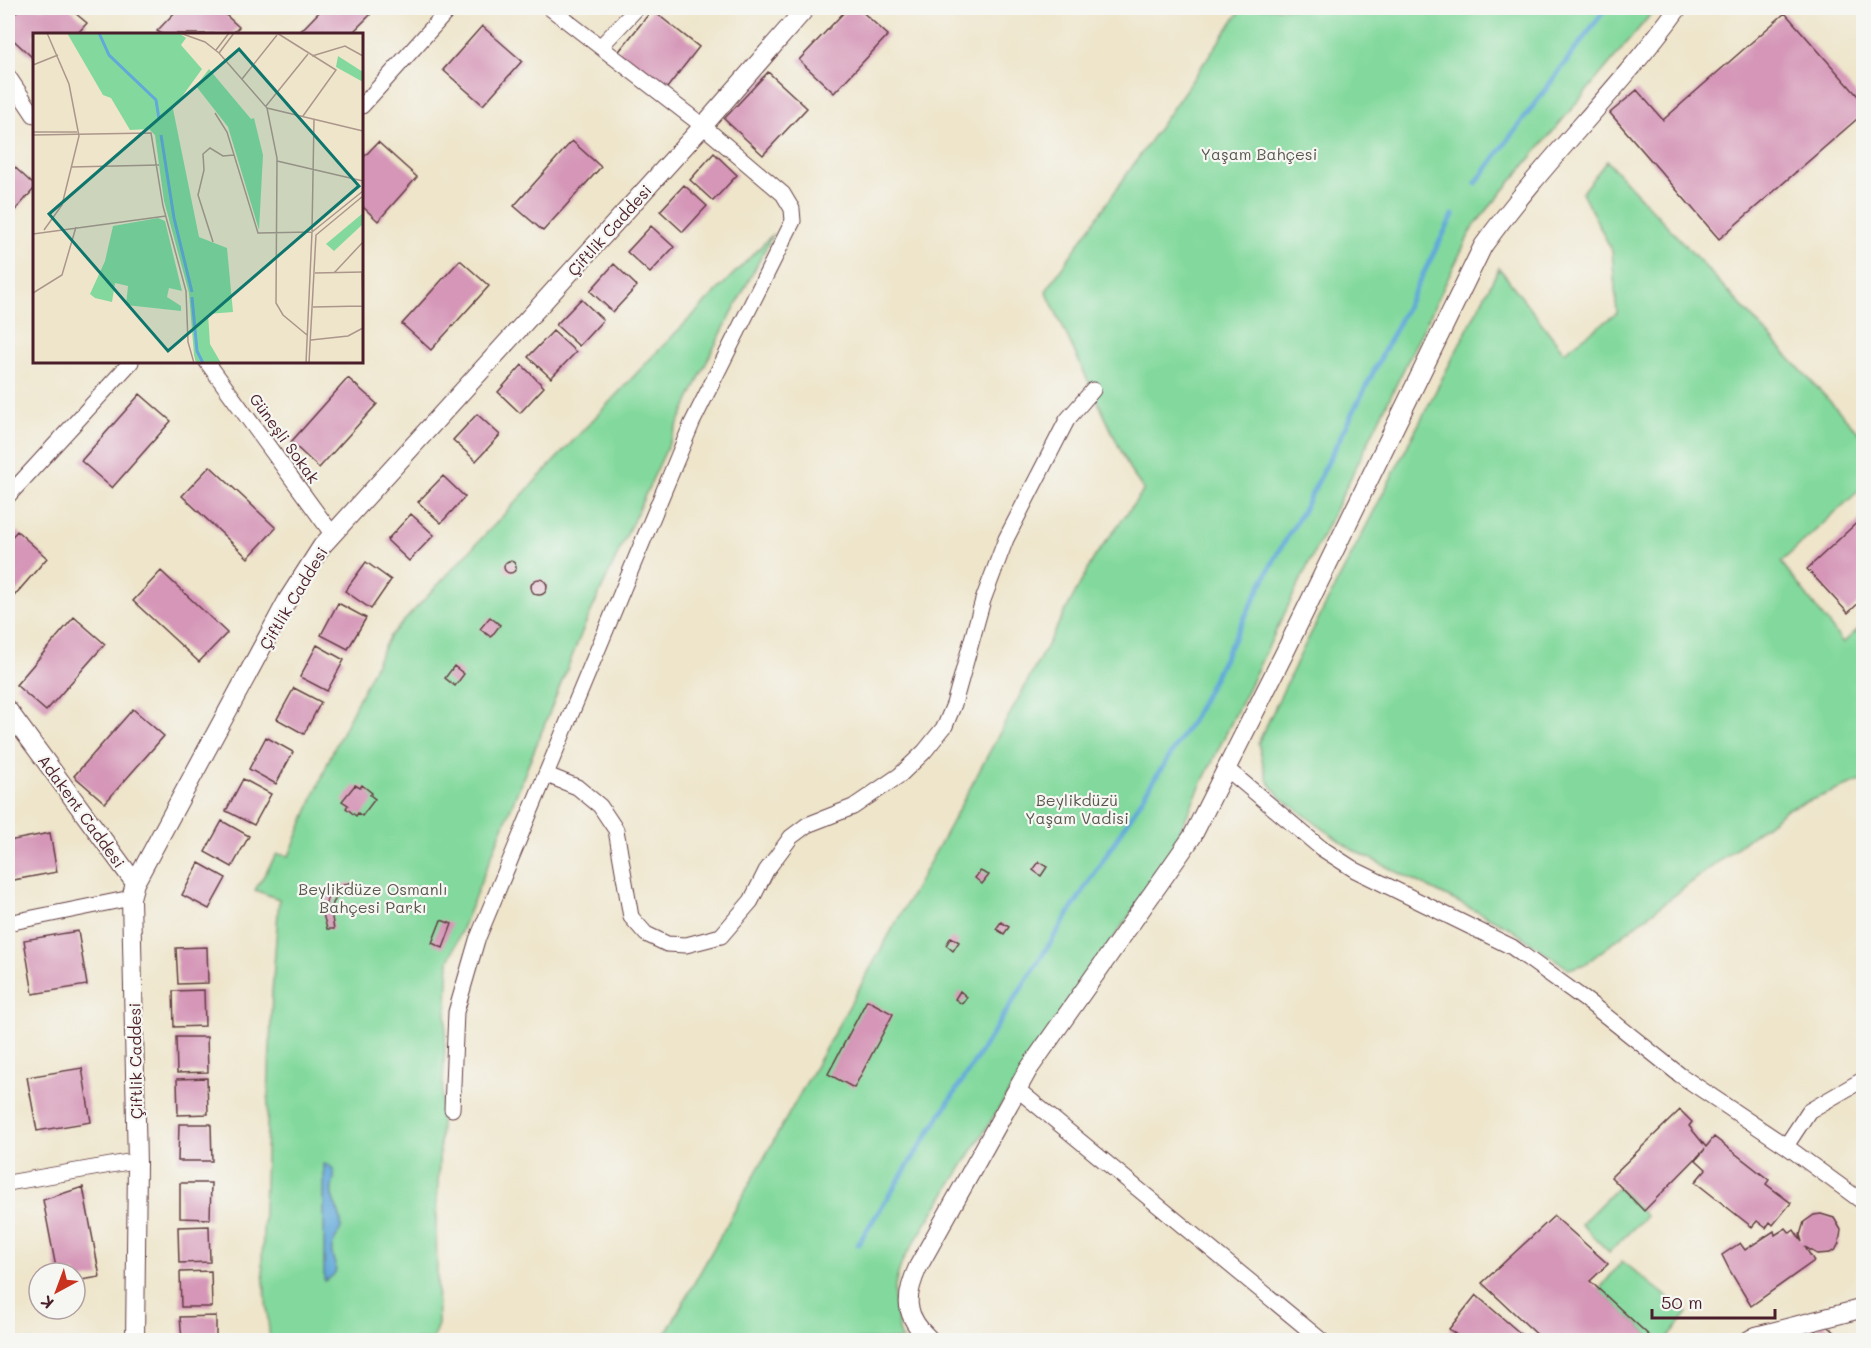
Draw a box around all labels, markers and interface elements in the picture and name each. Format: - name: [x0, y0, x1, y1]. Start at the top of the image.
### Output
- inset map: [33, 33, 363, 363]
- park label: Yaşam Bahçesi: [1201, 143, 1317, 164]
- street label: Çiftlik Caddesi: [562, 180, 656, 280]
- street label: Güneşli Sokak: [245, 389, 325, 487]
- street label: Çiftlik Caddesi: [254, 543, 332, 653]
- street label: Adakent Caddesi: [34, 750, 130, 872]
- park label: Beylikdüzü Yaşam Vadisi: [1025, 789, 1129, 828]
- park label: Beylikdüze Osmanlı Bahçesi Parkı: [298, 878, 448, 917]
- street label: Çiftlik Caddesi: [123, 1003, 147, 1119]
- north arrow: [27, 1261, 87, 1321]
- scale bar: [1652, 1282, 1775, 1320]
- text: 50 m: [1661, 1290, 1703, 1314]
- text: K: [36, 1291, 58, 1314]

